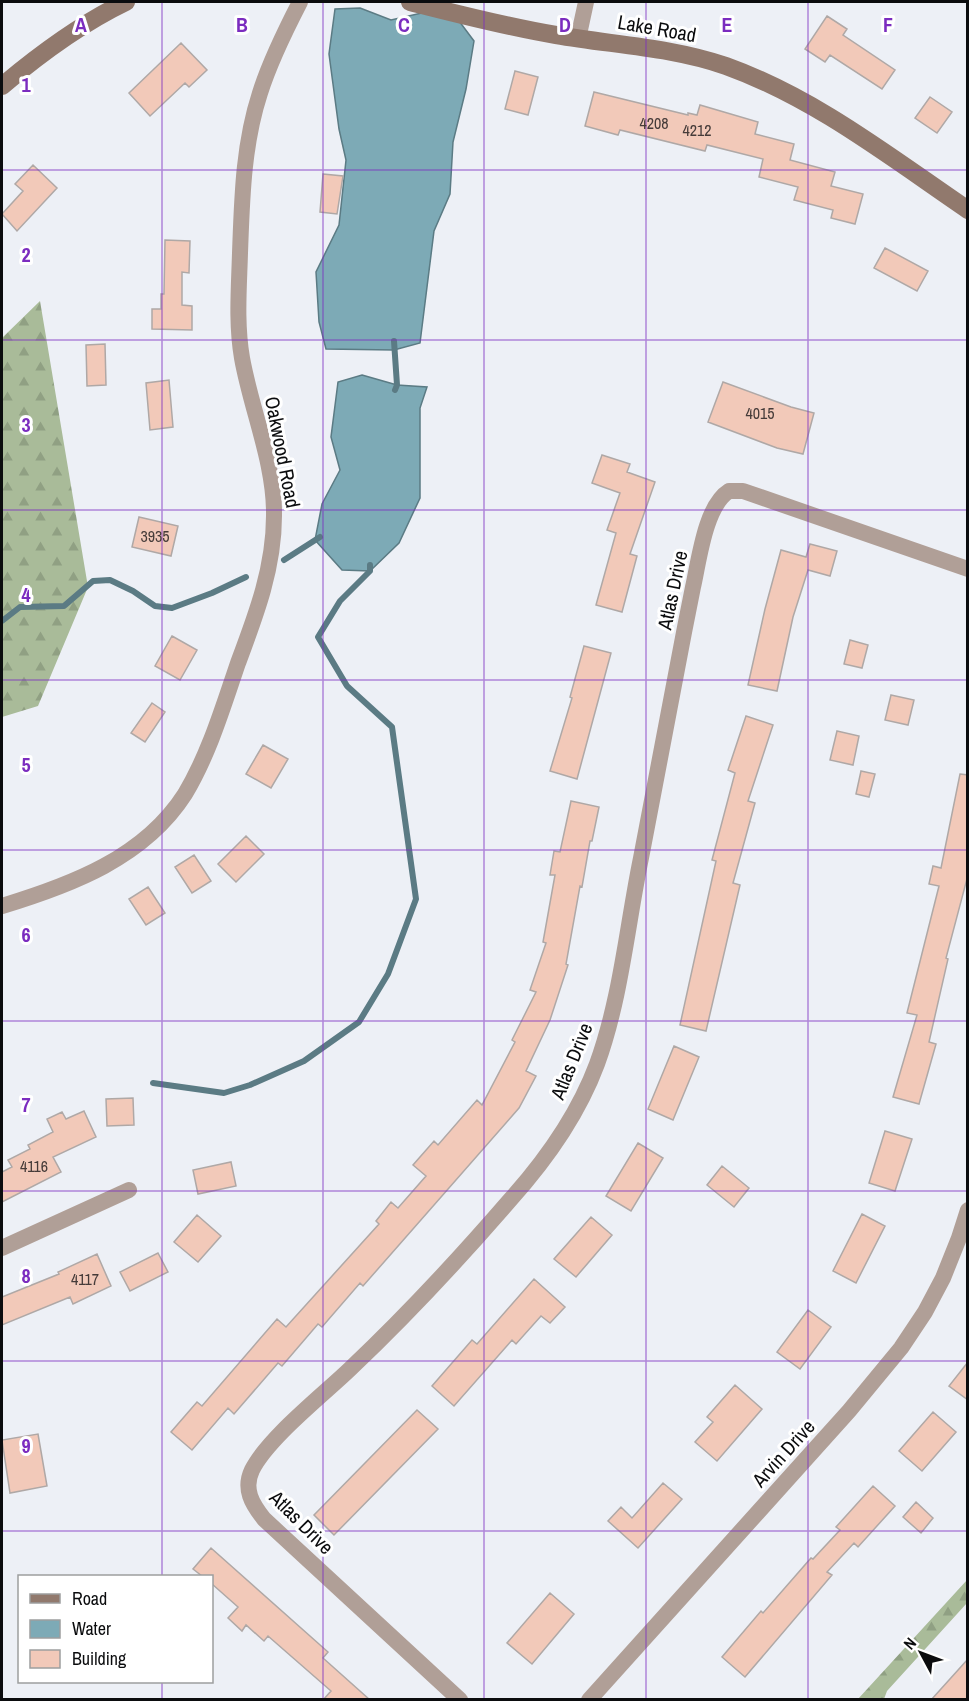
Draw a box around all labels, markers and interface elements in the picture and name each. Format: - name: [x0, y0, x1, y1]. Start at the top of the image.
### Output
- street label: Lake Road: [616, 8, 698, 48]
- text: A: [75, 11, 87, 38]
- text: B: [236, 11, 248, 38]
- text: C: [398, 11, 410, 38]
- text: D: [559, 11, 571, 38]
- text: E: [722, 11, 733, 38]
- text: F: [883, 11, 893, 38]
- text: 1: [21, 71, 31, 98]
- house number: 4208: [639, 112, 669, 134]
- house number: 4212: [682, 119, 712, 141]
- text: 2: [21, 241, 31, 268]
- street label: Oakwood Road: [259, 394, 307, 510]
- house number: 4015: [745, 402, 775, 424]
- text: 3: [21, 411, 31, 438]
- house number: 3935: [140, 525, 170, 547]
- street label: Atlas Drive: [650, 548, 694, 633]
- text: 4: [21, 581, 31, 608]
- text: 5: [21, 751, 31, 778]
- text: 6: [21, 921, 31, 948]
- street label: Atlas Drive: [543, 1019, 599, 1104]
- text: 7: [21, 1091, 31, 1118]
- house number: 4116: [20, 1155, 48, 1177]
- text: 8: [21, 1262, 31, 1289]
- house number: 4117: [71, 1268, 99, 1290]
- street label: Arvin Drive: [745, 1413, 820, 1493]
- text: 9: [21, 1432, 31, 1459]
- street label: Atlas Drive: [263, 1483, 340, 1560]
- legend: [18, 1575, 213, 1683]
- text: Road: [72, 1586, 107, 1611]
- text: Water: [72, 1616, 111, 1641]
- north arrow: [891, 1623, 951, 1683]
- text: N: [898, 1632, 921, 1654]
- text: Building: [72, 1646, 127, 1671]

